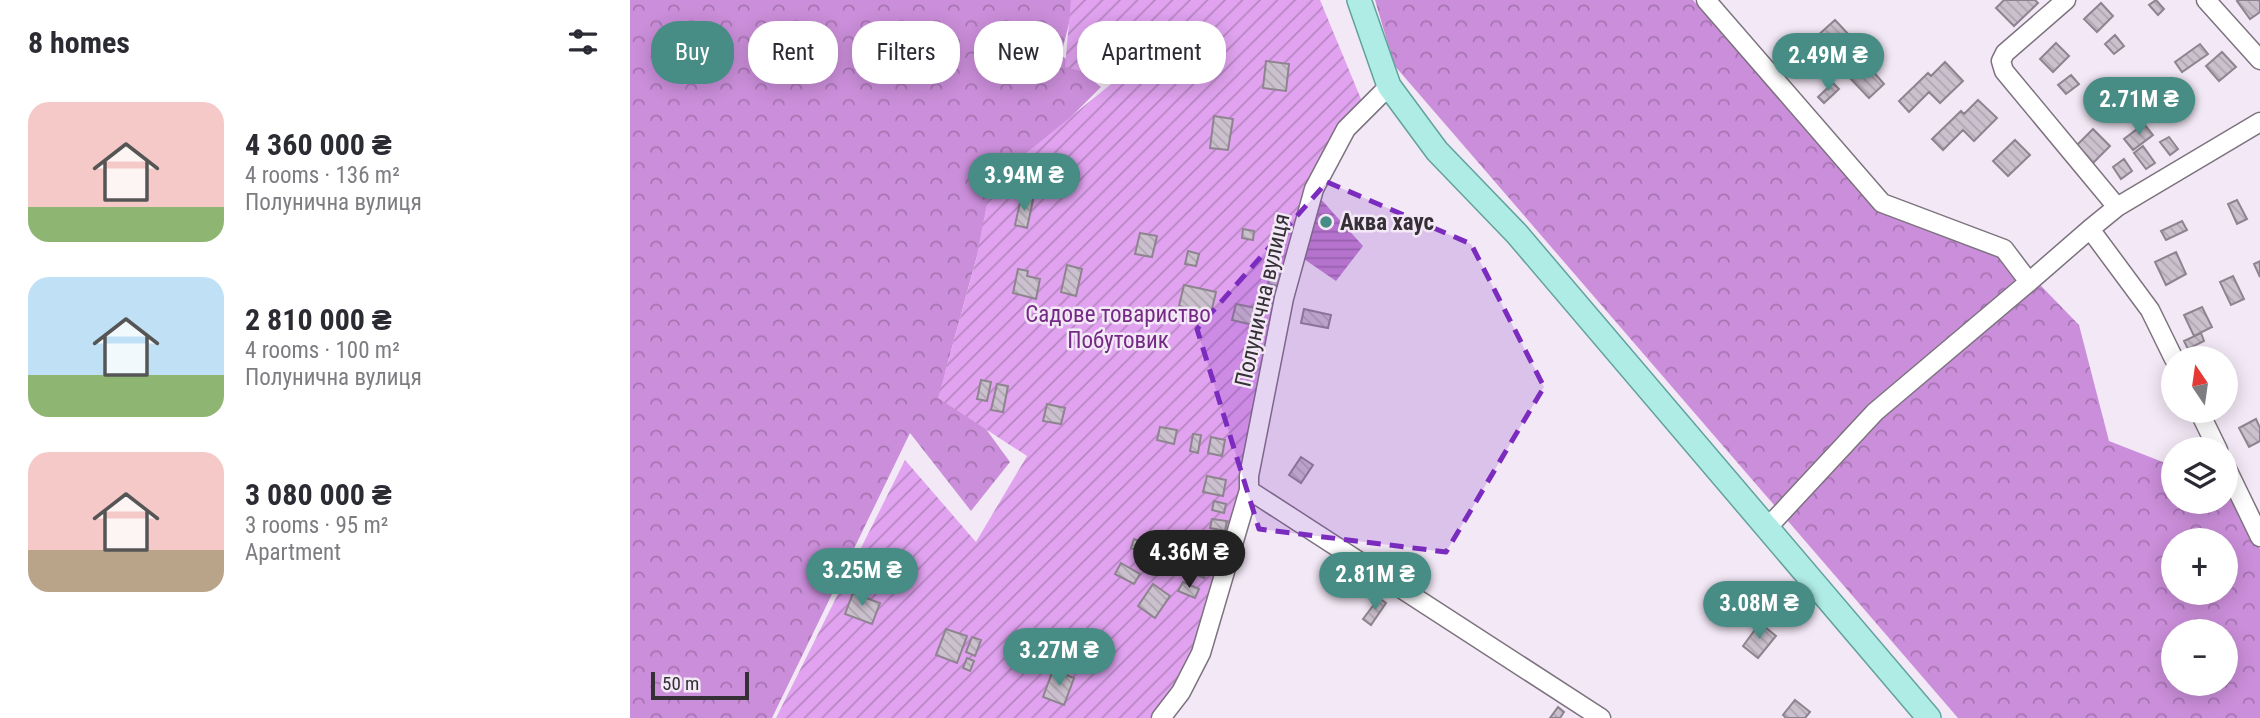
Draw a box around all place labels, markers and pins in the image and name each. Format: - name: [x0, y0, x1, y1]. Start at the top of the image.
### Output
- pin: 2.49M ₴: [1763, 34, 1893, 93]
- pin: 2.71M ₴: [2074, 78, 2204, 137]
- pin: 3.94M ₴: [959, 154, 1089, 213]
- place label: Аква хаус: [1340, 209, 1434, 236]
- marker: Аква хаус: [1318, 214, 1334, 230]
- pin: 4.36M ₴: [1124, 530, 1254, 590]
- pin: 3.25M ₴: [797, 548, 927, 608]
- pin: 2.81M ₴: [1310, 552, 1440, 612]
- pin: 3.08M ₴: [1694, 582, 1824, 641]
- pin: 3.27M ₴: [994, 628, 1124, 688]

